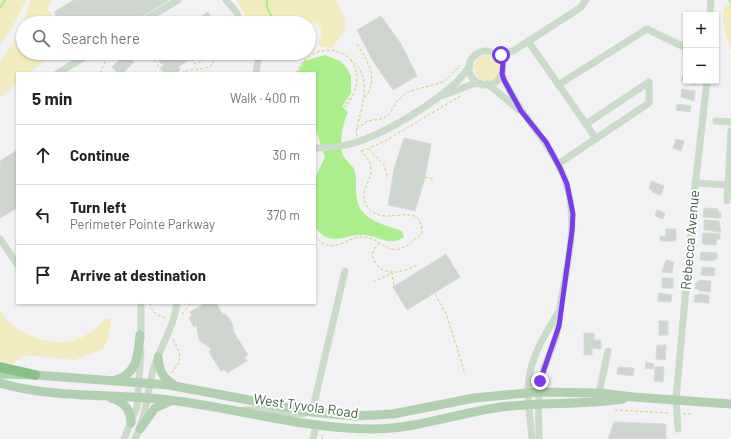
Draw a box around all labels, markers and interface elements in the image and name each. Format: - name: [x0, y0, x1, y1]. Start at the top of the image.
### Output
- map controls: [683, 12, 719, 84]
- button: +: [683, 12, 719, 48]
- search box: [16, 16, 316, 60]
- icon: search: [30, 27, 52, 49]
- text: Search here: [62, 29, 140, 47]
- route start: [492, 46, 510, 64]
- button: −: [683, 48, 719, 84]
- text: 5 min: [32, 88, 72, 108]
- text: Walk · 400 m: [230, 90, 300, 106]
- icon: ahead: [32, 144, 54, 166]
- text: Continue: [70, 146, 130, 164]
- text: 30 m: [273, 147, 300, 163]
- street label: Rebecca Avenue: [677, 189, 702, 290]
- text: Turn left: [70, 198, 126, 216]
- icon: left: [32, 204, 54, 226]
- text: 370 m: [266, 207, 300, 223]
- text: Perimeter Pointe Parkway: [70, 216, 215, 232]
- icon: arrive: [32, 264, 54, 286]
- text: Arrive at destination: [70, 266, 206, 284]
- route end: [531, 372, 549, 390]
- street label: West Tyvola Road: [253, 390, 360, 421]

